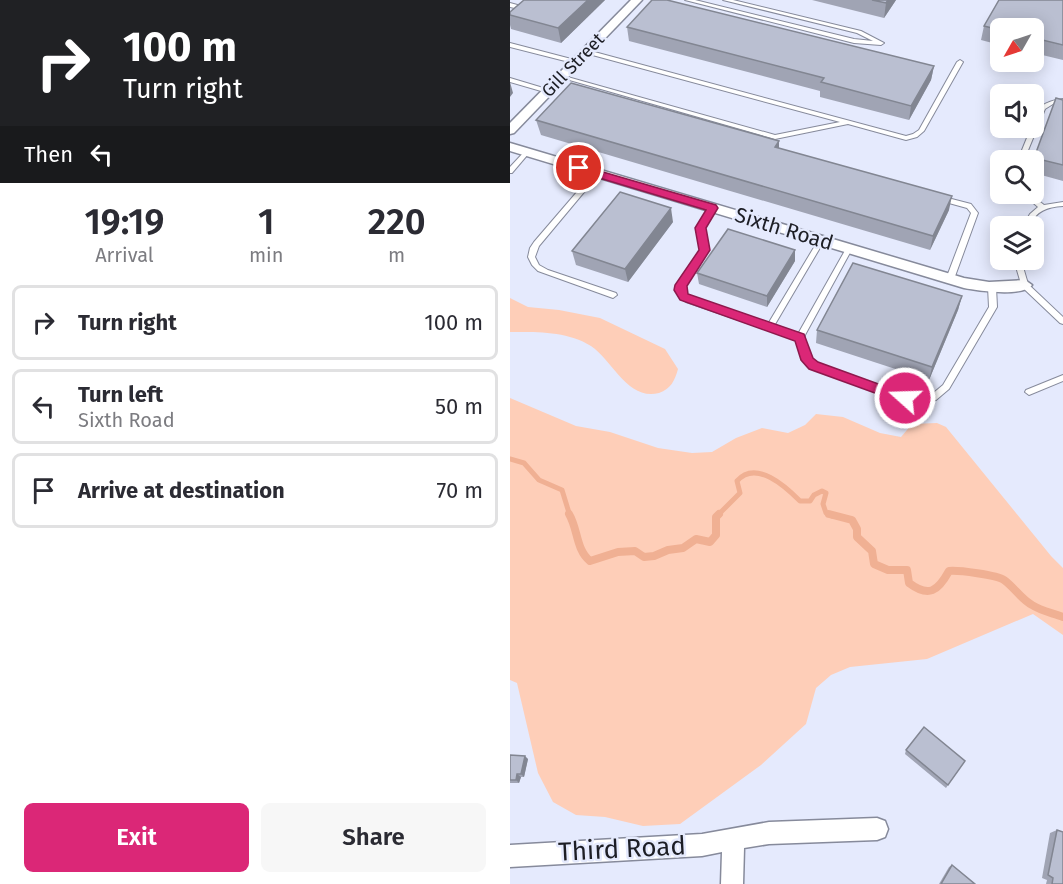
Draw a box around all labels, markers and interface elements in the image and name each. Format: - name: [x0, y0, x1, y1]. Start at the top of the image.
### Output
- north arrow: [990, 18, 1044, 72]
- map controls: [990, 18, 1044, 270]
- text: 100 m: [123, 22, 237, 72]
- icon: right: [24, 24, 102, 102]
- street label: Gill Street: [537, 28, 609, 102]
- text: Turn right: [123, 73, 243, 105]
- button: sound: [990, 84, 1044, 138]
- icon: left: [85, 138, 118, 171]
- text: Then: [24, 141, 73, 168]
- pin: [553, 142, 604, 193]
- button: search: [990, 150, 1044, 204]
- icon: arrive: [562, 151, 595, 184]
- text: 19:19: [84, 200, 164, 244]
- text: 1: [258, 200, 274, 244]
- text: 220: [368, 200, 426, 244]
- street label: Sixth Road: [732, 202, 836, 256]
- button: layers: [990, 216, 1044, 270]
- text: Arrival: [95, 243, 154, 267]
- text: min: [249, 243, 283, 267]
- text: m: [388, 243, 405, 267]
- icon: right: [27, 306, 60, 339]
- text: Turn right: [78, 309, 177, 336]
- text: 100 m: [424, 309, 483, 336]
- position arrow: [873, 366, 937, 430]
- text: Turn left: [78, 381, 163, 408]
- icon: left: [27, 390, 60, 423]
- text: 50 m: [435, 393, 483, 420]
- text: Sixth Road: [78, 408, 175, 432]
- icon: arrive: [27, 474, 60, 507]
- text: Arrive at destination: [78, 477, 285, 504]
- text: 70 m: [437, 477, 483, 504]
- button: Exit: [24, 803, 249, 872]
- button: Share: [261, 803, 486, 872]
- street label: Third Road: [557, 830, 687, 868]

